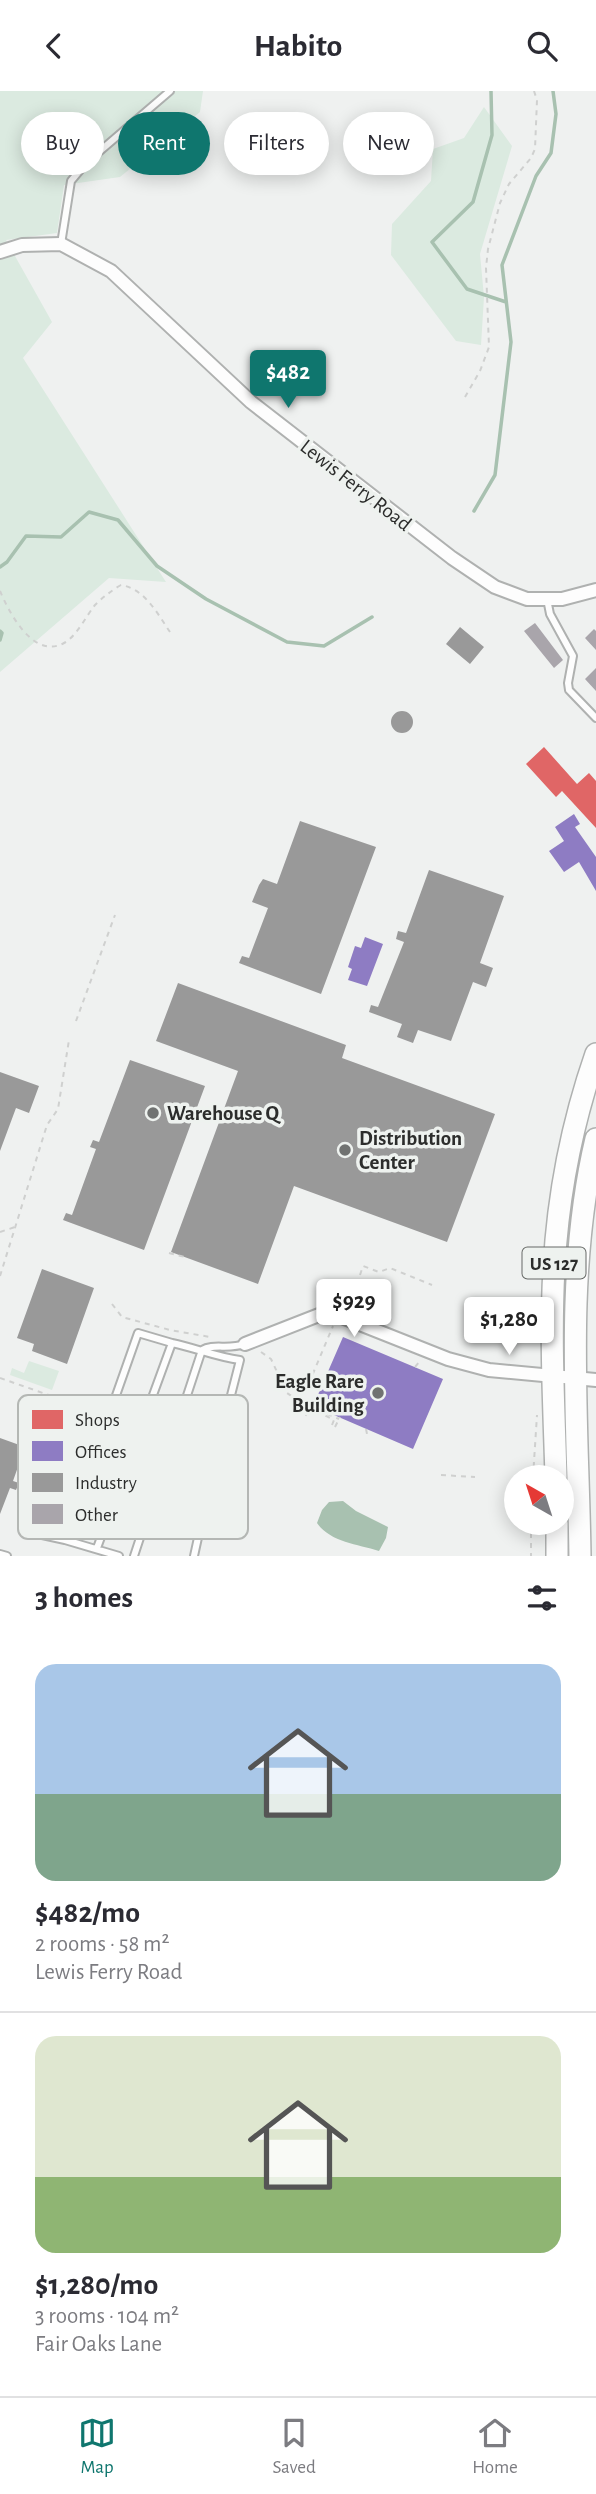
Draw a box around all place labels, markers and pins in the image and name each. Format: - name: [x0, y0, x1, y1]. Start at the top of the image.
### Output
- pin: $482: [247, 351, 329, 410]
- place label: Warehouse Q: [167, 1103, 282, 1125]
- marker: Warehouse Q: [145, 1105, 161, 1121]
- place label: Distribution Center: [359, 1128, 462, 1173]
- marker: Distribution Center: [337, 1142, 353, 1158]
- pin: $929: [313, 1279, 395, 1339]
- pin: $1,280: [452, 1297, 566, 1357]
- place label: Eagle Rare Building: [275, 1371, 364, 1416]
- marker: Eagle Rare Building: [370, 1385, 386, 1401]

